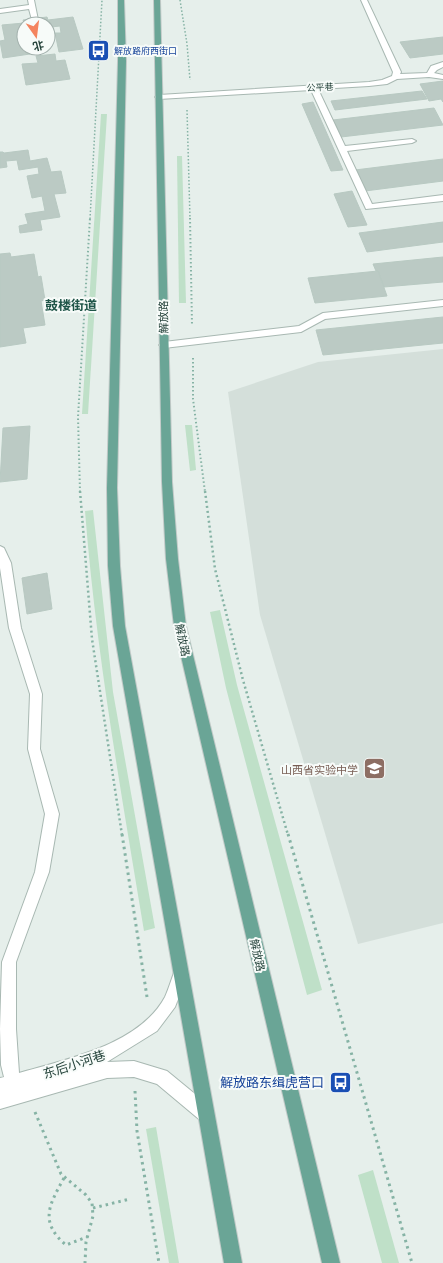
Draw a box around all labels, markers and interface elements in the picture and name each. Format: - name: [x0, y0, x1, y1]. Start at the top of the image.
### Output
- north arrow: [16, 16, 56, 56]
- bus stop icon: 解放路府西街口: [85, 37, 111, 63]
- text: 北: [31, 38, 46, 55]
- place label: 解放路府西街口: [114, 44, 177, 57]
- street label: 公平巷: [306, 80, 334, 94]
- district label: 鼓楼街道: [45, 296, 97, 314]
- street label: 解放路: [155, 300, 171, 334]
- street label: 解放路: [172, 622, 194, 658]
- school or university icon: 山西省实验中学: [361, 756, 387, 782]
- place label: 山西省实验中学: [281, 762, 358, 777]
- street label: 解放路: [247, 937, 269, 973]
- street label: 东后小河巷: [40, 1045, 108, 1083]
- bus stop icon: 解放路东缉虎营口: [327, 1069, 353, 1095]
- place label: 解放路东缉虎营口: [220, 1073, 324, 1091]

